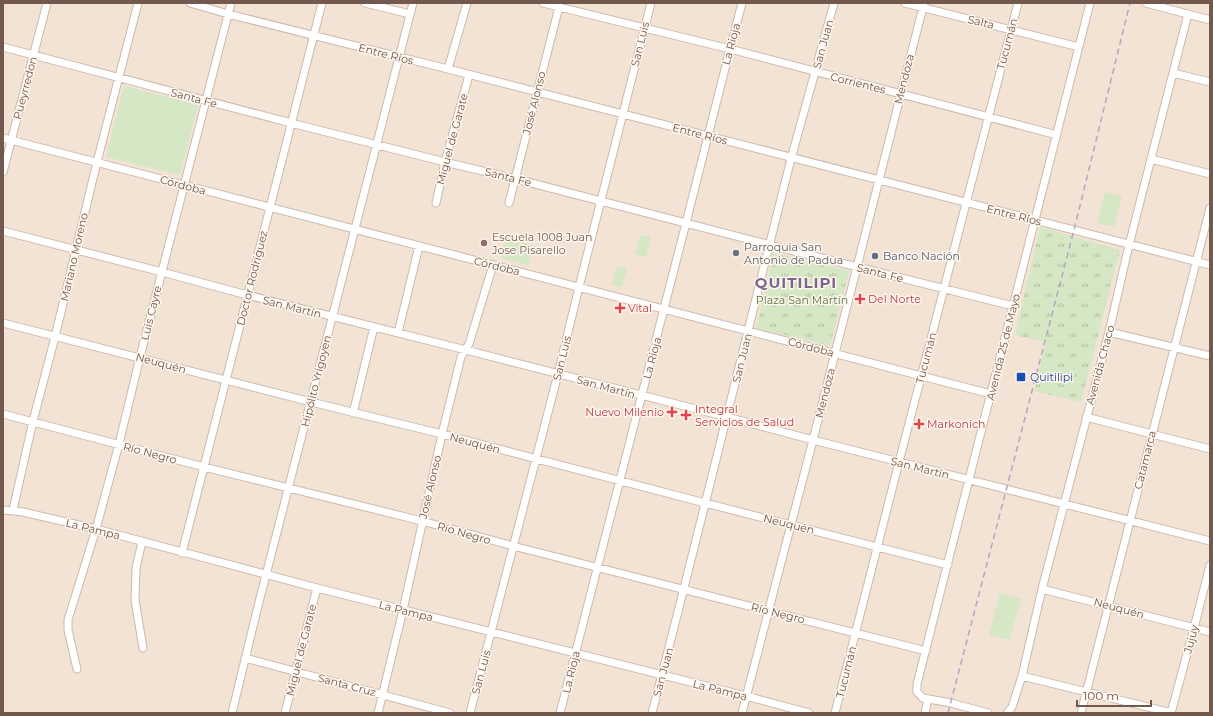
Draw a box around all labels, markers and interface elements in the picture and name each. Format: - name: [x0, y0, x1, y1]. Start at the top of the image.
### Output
- street label: Salta: [966, 12, 996, 32]
- street label: Tucumán: [993, 17, 1021, 71]
- street label: San Juan: [810, 18, 836, 70]
- street label: San Luis: [628, 20, 652, 68]
- street label: La Rioja: [719, 21, 743, 67]
- street label: Entre Ríos: [357, 40, 416, 68]
- street label: Mendoza: [891, 53, 917, 105]
- street label: Pueyrredon: [10, 55, 40, 121]
- street label: Corrientes: [829, 69, 888, 97]
- street label: José Alonso: [519, 70, 549, 137]
- street label: Santa Fe: [169, 85, 219, 111]
- street label: Miguel de Garate: [433, 91, 471, 186]
- street label: Entre Ríos: [671, 120, 730, 148]
- street label: Santa Fe: [483, 164, 533, 190]
- street label: Córdoba: [158, 172, 208, 198]
- street label: Entre Ríos: [985, 201, 1044, 229]
- street label: Mariano Moreno: [57, 211, 91, 303]
- street label: Doctor Rodríguez: [233, 229, 271, 327]
- place label: Escuela 1008 Juan Jose Pisarello: [491, 230, 592, 257]
- marker: Escuela 1008 Juan Jose Pisarello: [479, 238, 489, 248]
- place label: Parroquia San Antonio de Padua: [744, 240, 843, 267]
- marker: Parroquia San Antonio de Padua: [731, 248, 741, 258]
- place label: Banco Nación: [883, 249, 960, 263]
- marker: Banco Nación: [870, 251, 880, 261]
- street label: Córdoba: [473, 254, 521, 278]
- street label: Santa Fe: [855, 260, 905, 286]
- district label: QUITILIPI: [755, 273, 837, 292]
- street label: Luis Cayre: [137, 284, 165, 342]
- place label: Del Norte: [868, 292, 921, 306]
- street label: Avenida 25 de Mayo: [983, 292, 1023, 402]
- street label: San Martín: [261, 293, 323, 321]
- park label: Plaza San Martín: [756, 293, 848, 307]
- marker: Del Norte: [855, 294, 865, 304]
- place label: Vital: [628, 301, 652, 315]
- marker: Vital: [615, 303, 625, 313]
- street label: Avenida Chaco: [1083, 323, 1117, 406]
- street label: Tucumán: [912, 331, 940, 385]
- street label: San Juan: [729, 332, 755, 384]
- street label: Hipólito Yrigoyen: [298, 334, 334, 428]
- street label: San Luis: [550, 334, 574, 382]
- street label: Córdoba: [786, 334, 836, 360]
- street label: La Rioja: [640, 335, 664, 381]
- street label: Neuquén: [134, 350, 188, 376]
- street label: Mendoza: [812, 367, 838, 419]
- place label: Quitilipi: [1030, 370, 1073, 384]
- marker: Quitilipi: [1015, 371, 1027, 383]
- street label: San Martín: [575, 372, 637, 402]
- place label: Integral Servicios de Salud: [695, 402, 794, 429]
- place label: Nuevo Milenio: [585, 405, 664, 419]
- marker: Nuevo Milenio: [667, 407, 677, 417]
- marker: Integral Servicios de Salud: [680, 409, 692, 421]
- place label: Markonich: [927, 417, 986, 431]
- marker: Markonich: [914, 419, 924, 429]
- street label: Catamarca: [1131, 429, 1159, 491]
- street label: Neuquén: [448, 430, 502, 456]
- street label: Río Negro: [122, 439, 178, 467]
- street label: José Alonso: [416, 454, 444, 521]
- street label: San Martín: [889, 454, 951, 482]
- street label: Neuquén: [762, 511, 816, 537]
- street label: La Pampa: [64, 515, 122, 543]
- street label: Río Negro: [436, 519, 492, 547]
- street label: Neuquén: [1092, 595, 1146, 621]
- street label: La Pampa: [377, 597, 435, 625]
- street label: Río Negro: [750, 600, 806, 626]
- street label: Miguel de Garate: [283, 602, 319, 697]
- street label: Jujuy: [1180, 623, 1202, 656]
- street label: Tucumán: [833, 645, 859, 699]
- street label: San Juan: [650, 646, 676, 698]
- street label: San Luis: [468, 648, 494, 696]
- street label: La Rioja: [559, 649, 583, 695]
- street label: Santa Cruz: [316, 671, 378, 700]
- street label: La Pampa: [691, 676, 749, 704]
- scale bar: [1077, 682, 1151, 708]
- text: 100 m: [1083, 688, 1119, 703]

